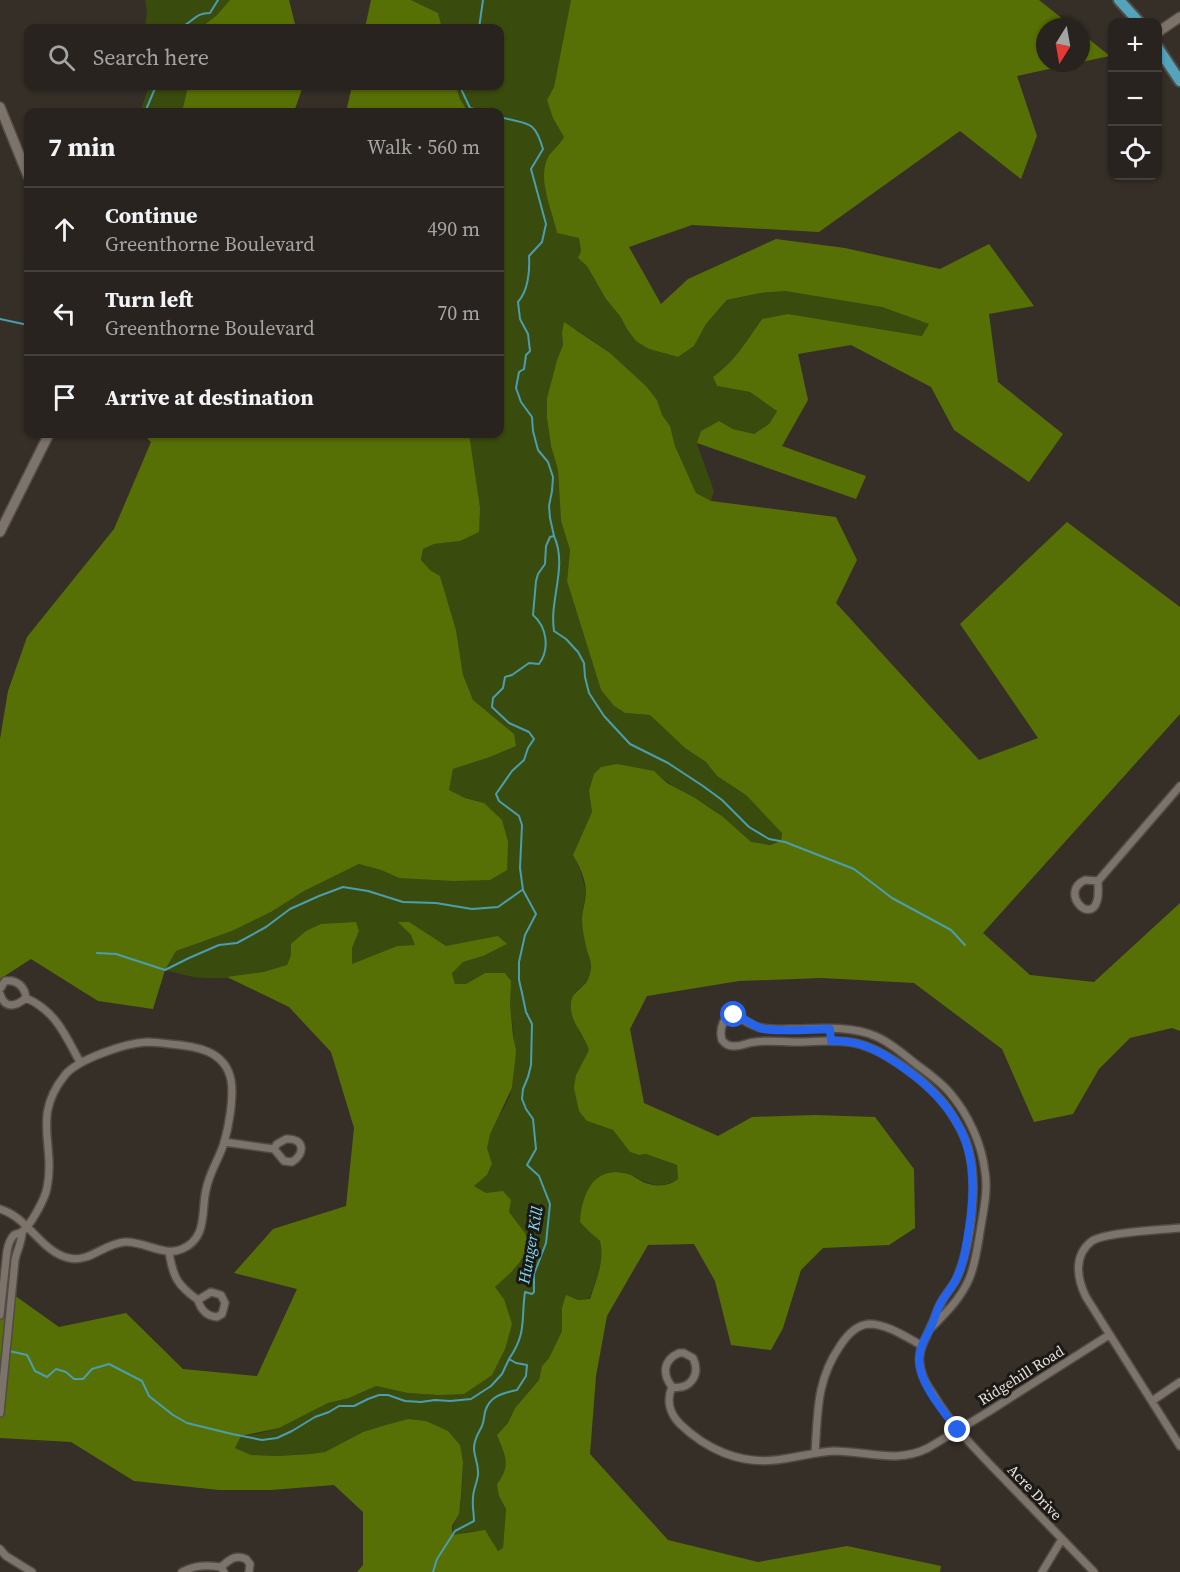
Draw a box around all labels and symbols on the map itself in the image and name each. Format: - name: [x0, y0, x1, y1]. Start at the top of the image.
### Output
- north arrow: [1036, 18, 1090, 72]
- route start: [720, 1001, 746, 1027]
- water label: Hunger Kill: [512, 1204, 548, 1286]
- street label: Ridgehill Road: [974, 1340, 1068, 1410]
- route end: [944, 1416, 970, 1442]
- street label: Acre Drive: [1003, 1459, 1067, 1525]

